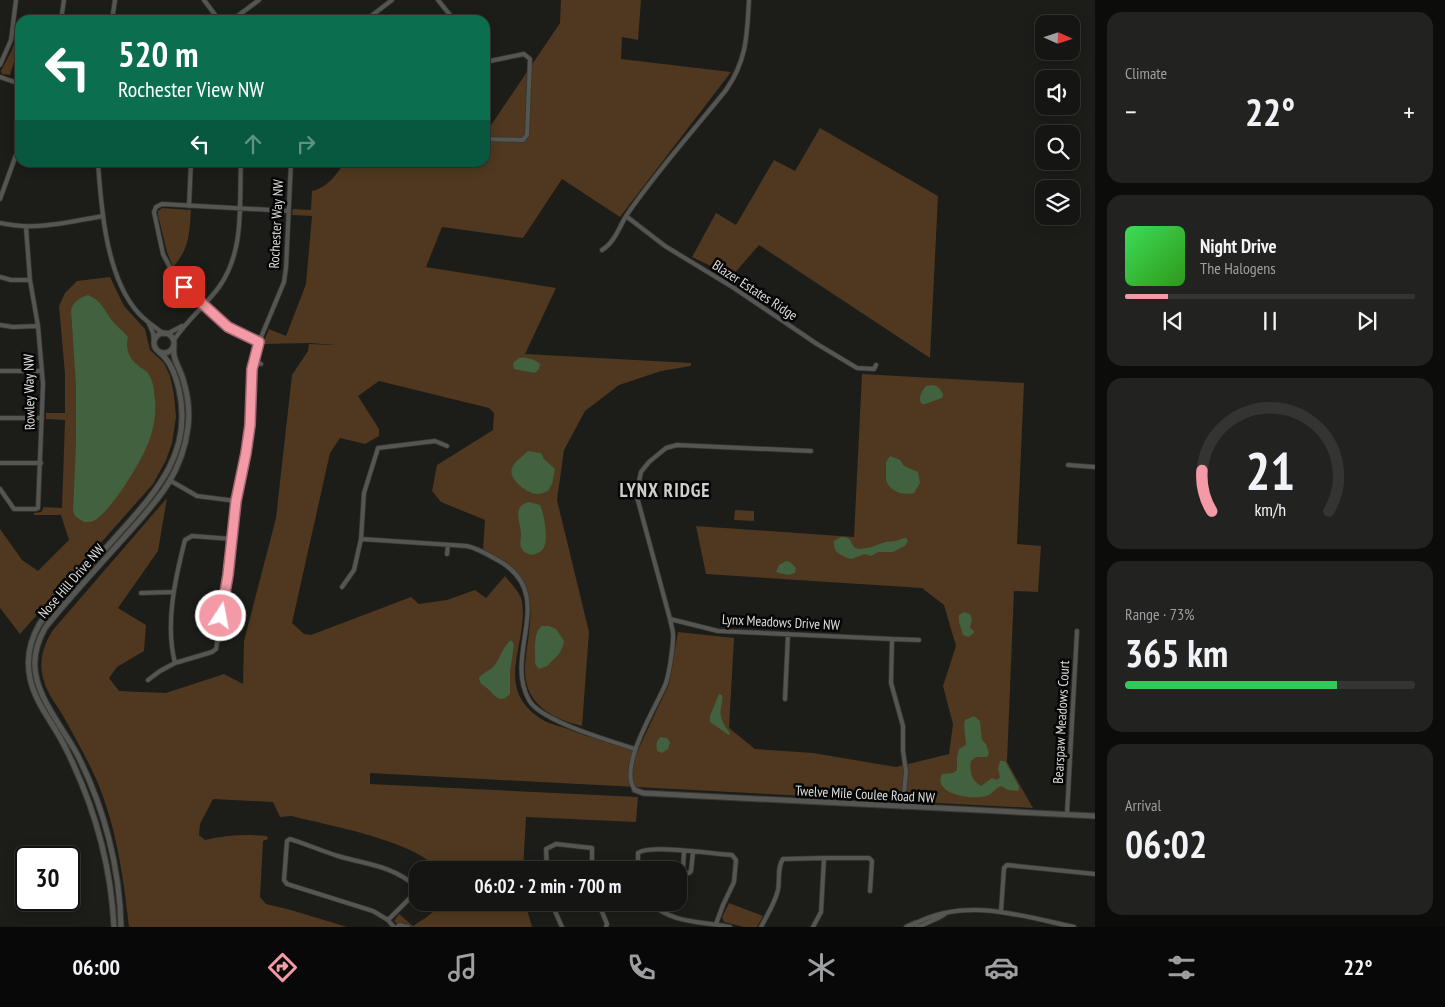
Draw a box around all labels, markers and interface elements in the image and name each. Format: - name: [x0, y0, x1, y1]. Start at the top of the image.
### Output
- north arrow: [1035, 15, 1080, 60]
- map controls: [1035, 15, 1080, 225]
- text: 520 m: [118, 31, 199, 77]
- icon: left: [35, 35, 100, 100]
- text: Climate: [1125, 63, 1167, 83]
- button: sound: [1035, 70, 1080, 115]
- text: Rochester View NW: [118, 75, 264, 103]
- text: 22°: [1245, 87, 1295, 136]
- text: −: [1125, 93, 1137, 130]
- text: +: [1403, 93, 1415, 130]
- button: search: [1035, 125, 1080, 170]
- icon: left: [186, 130, 214, 158]
- icon: ahead: [239, 130, 267, 158]
- icon: right: [292, 130, 320, 158]
- street label: Rochester Way NW: [265, 178, 287, 269]
- button: layers: [1035, 180, 1080, 225]
- text: Night Drive: [1200, 234, 1277, 258]
- street label: Blazer Estates Ridge: [709, 256, 801, 324]
- text: The Halogens: [1200, 258, 1276, 278]
- pin: [163, 266, 205, 308]
- icon: arrive: [170, 273, 198, 301]
- icon: previous: [1159, 307, 1187, 335]
- icon: pause: [1256, 307, 1284, 335]
- icon: next: [1353, 307, 1381, 335]
- street label: Rowley Way NW: [19, 353, 39, 430]
- text: 21: [1245, 437, 1295, 504]
- district label: LYNX RIDGE: [619, 478, 711, 502]
- text: km/h: [1254, 498, 1286, 521]
- street label: Nose Hill Drive NW: [34, 540, 109, 622]
- position arrow: [194, 589, 246, 641]
- text: Range · 73%: [1125, 604, 1194, 624]
- street label: Lynx Meadows Drive NW: [722, 610, 841, 634]
- text: 365 km: [1125, 628, 1228, 677]
- street label: Bearspaw Meadows Court: [1049, 660, 1073, 784]
- street label: Twelve Mile Coulee Road NW: [795, 781, 936, 807]
- text: Arrival: [1125, 795, 1161, 815]
- text: 06:02: [1125, 819, 1207, 868]
- speed limit sign: 30: [15, 846, 80, 911]
- text: 06:02 · 2 min · 700 m: [475, 874, 621, 898]
- icon: directions: [265, 950, 300, 985]
- icon: music: [445, 950, 480, 985]
- icon: phone: [624, 950, 659, 985]
- icon: climate: [804, 950, 839, 985]
- icon: car: [984, 950, 1019, 985]
- icon: filters: [1164, 950, 1199, 985]
- text: 06:00: [72, 953, 120, 981]
- text: 22°: [1343, 953, 1373, 981]

